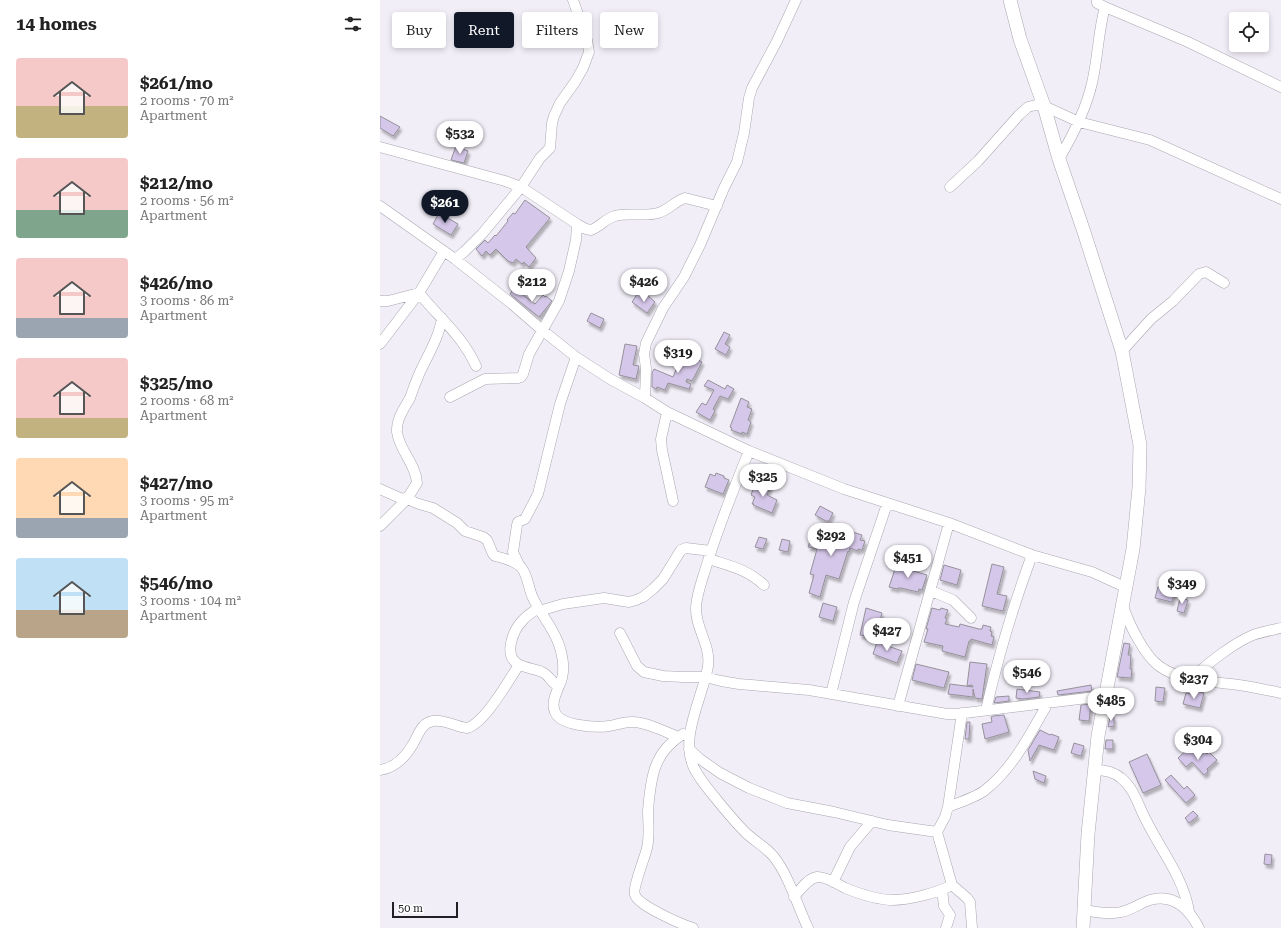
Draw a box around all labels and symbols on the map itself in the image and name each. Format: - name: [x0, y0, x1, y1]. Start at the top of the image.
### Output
- pin: $532: [436, 121, 484, 155]
- pin: $261: [421, 190, 469, 224]
- pin: $212: [508, 269, 556, 303]
- pin: $426: [620, 269, 668, 303]
- pin: $319: [654, 340, 702, 374]
- pin: $325: [739, 464, 787, 498]
- pin: $292: [807, 523, 855, 557]
- pin: $451: [884, 545, 932, 579]
- pin: $349: [1158, 571, 1206, 605]
- pin: $427: [863, 618, 911, 652]
- pin: $546: [1003, 660, 1051, 694]
- pin: $237: [1170, 666, 1218, 700]
- pin: $485: [1087, 688, 1135, 722]
- pin: $304: [1174, 727, 1222, 761]
- scale bar: [392, 900, 458, 919]

